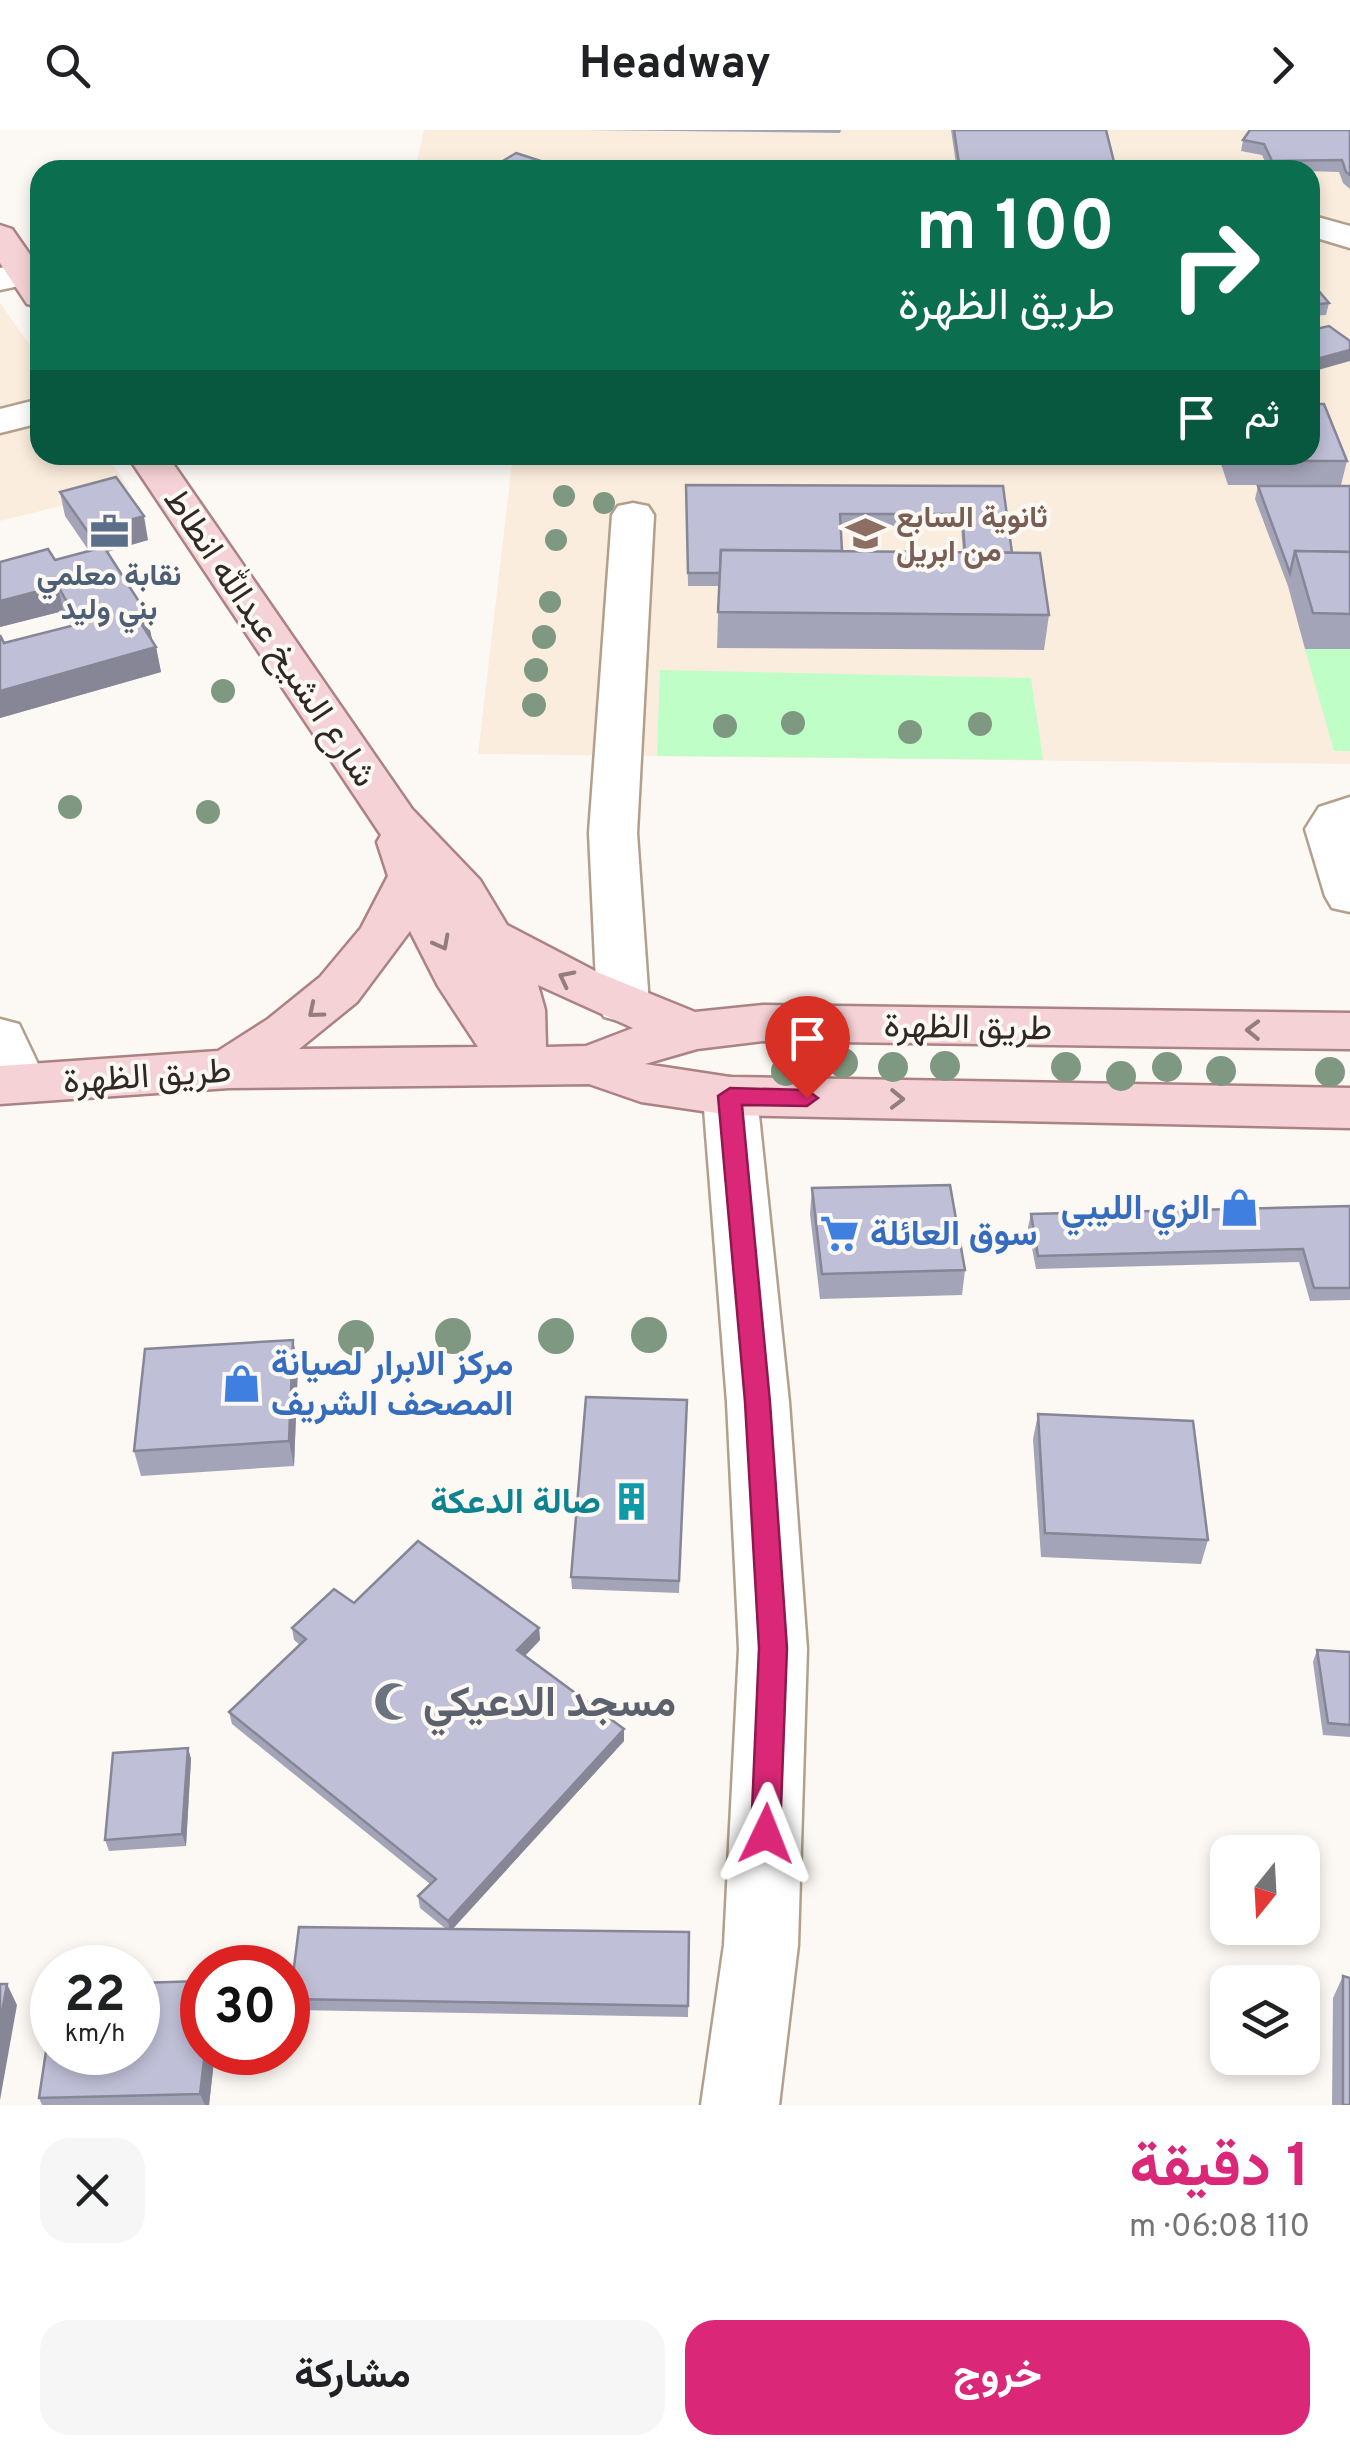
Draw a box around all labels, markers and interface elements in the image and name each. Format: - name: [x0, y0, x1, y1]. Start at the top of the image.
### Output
- text: Headway: [579, 37, 771, 94]
- icon: search: [40, 38, 95, 93]
- icon: forward: [1255, 38, 1310, 93]
- text: 100 m: [916, 186, 1115, 275]
- icon: right: [1150, 200, 1280, 330]
- text: طريق الظهرة: [898, 279, 1115, 336]
- icon: arrive: [1169, 390, 1224, 445]
- text: ثم: [1244, 393, 1280, 442]
- street label: شارع الشيخ عبدالله انطاط: [152, 480, 386, 797]
- place label: ثانوية السابع من ابريل: [896, 501, 1048, 572]
- office icon: نقابة معلمي بني وليد: [88, 510, 130, 552]
- school or university icon: ثانوية السابع من ابريل: [845, 513, 887, 555]
- place label: نقابة معلمي بني وليد: [37, 559, 181, 634]
- one-way arrow: [430, 932, 449, 950]
- one-way arrow: [558, 970, 576, 990]
- pin: [765, 996, 850, 1099]
- one-way arrow: [309, 1000, 327, 1018]
- street label: طريق الظهرة: [883, 1006, 1053, 1052]
- icon: arrive: [780, 1011, 835, 1066]
- one-way arrow: [1244, 1019, 1260, 1041]
- street label: طريق الظهرة: [61, 1050, 233, 1106]
- one-way arrow: [889, 1089, 905, 1110]
- shop icon: الزي الليبي: [1219, 1186, 1261, 1228]
- place label: الزي الليبي: [1061, 1188, 1210, 1236]
- supermarket icon: سوق العائلة: [819, 1212, 861, 1254]
- place label: سوق العائلة: [870, 1214, 1037, 1258]
- place label: مركز الابرار لصيانة المصحف الشريف: [271, 1344, 513, 1428]
- shop icon: مركز الابرار لصيانة المصحف الشريف: [220, 1362, 262, 1404]
- building icon: صالة الدعكة: [610, 1480, 652, 1522]
- place label: صالة الدعكة: [430, 1482, 601, 1526]
- place label: مسجد الدعيكي: [423, 1679, 676, 1736]
- mosque icon: مسجد الدعيكي: [372, 1680, 414, 1722]
- position arrow: [714, 1782, 818, 1886]
- north arrow: [1210, 1835, 1320, 1945]
- map controls: [1210, 1835, 1320, 2075]
- speed limit sign: 30: [180, 1945, 310, 2075]
- button: layers: [1210, 1965, 1320, 2075]
- text: 22: [64, 1966, 126, 2029]
- text: km/h: [65, 2019, 125, 2051]
- text: 1 دقيقة: [1130, 2132, 1310, 2208]
- button: close: [40, 2138, 145, 2243]
- text: 110 m · 06:08: [1129, 2208, 1310, 2248]
- button: مشاركة: [40, 2320, 665, 2435]
- button: خروج: [685, 2320, 1310, 2435]

